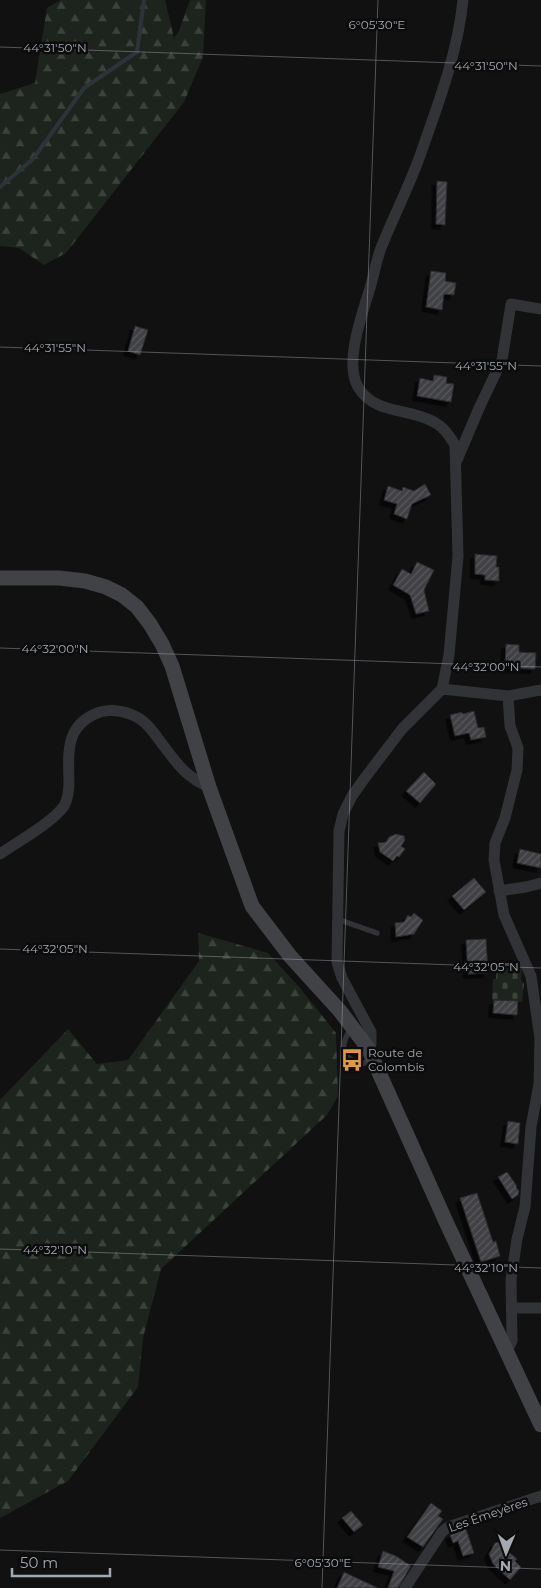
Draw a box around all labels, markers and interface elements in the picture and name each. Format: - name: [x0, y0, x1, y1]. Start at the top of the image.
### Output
- text: 6°05'30"E: [349, 17, 405, 32]
- text: 44°31'50"N: [23, 40, 87, 55]
- text: 44°31'50"N: [454, 58, 518, 73]
- text: 44°31'55"N: [24, 340, 86, 355]
- text: 44°31'55"N: [455, 358, 517, 373]
- text: 44°32'00"N: [22, 641, 88, 656]
- text: 44°32'00"N: [453, 659, 519, 674]
- text: 44°32'05"N: [22, 941, 88, 956]
- text: 44°32'05"N: [453, 959, 519, 974]
- place label: Route de Colombis: [368, 1045, 425, 1074]
- bus stop icon: Route de Colombis: [339, 1047, 365, 1073]
- text: 44°32'10"N: [23, 1242, 87, 1257]
- text: 44°32'10"N: [454, 1260, 518, 1275]
- street label: Les Émeyères: [446, 1494, 529, 1535]
- north arrow: [481, 1528, 531, 1578]
- scale bar: [12, 1546, 110, 1578]
- text: 50 m: [20, 1553, 58, 1572]
- text: 6°05'30"E: [295, 1555, 351, 1570]
- text: N: [500, 1557, 512, 1575]

